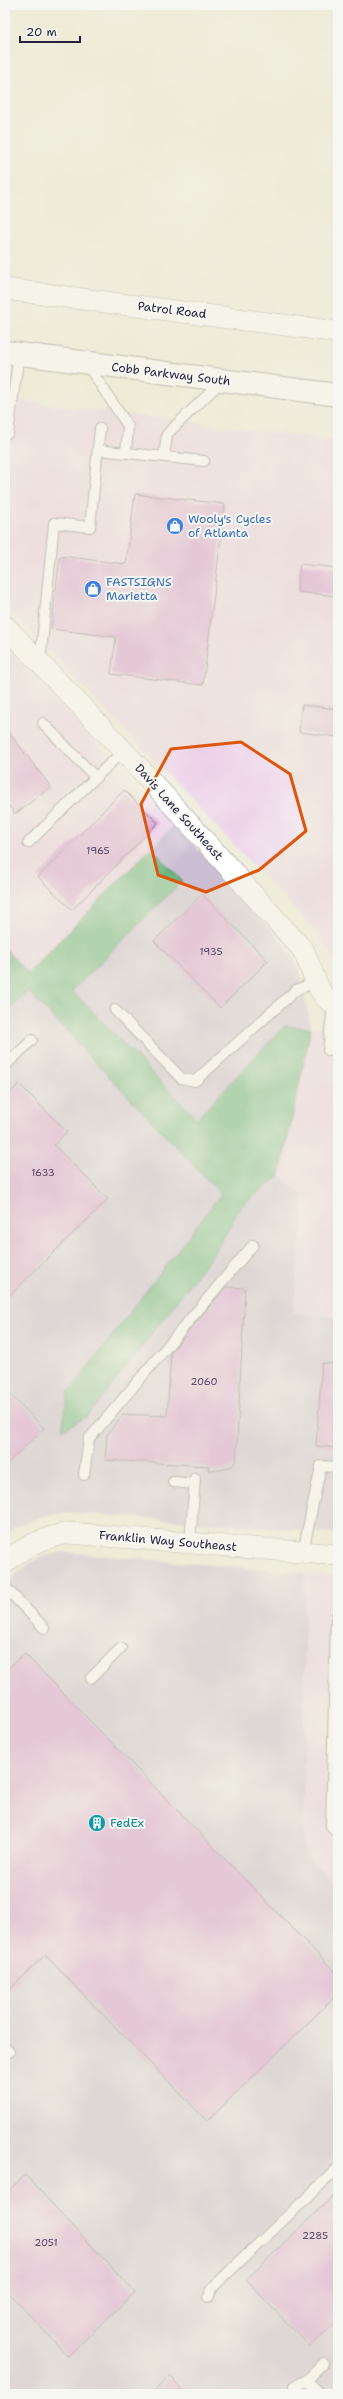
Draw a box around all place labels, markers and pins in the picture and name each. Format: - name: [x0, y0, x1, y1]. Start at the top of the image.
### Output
- place label: Wooly's Cycles of Atlanta: [188, 511, 271, 541]
- shop icon: Wooly's Cycles of Atlanta: [165, 516, 185, 536]
- place label: FASTSIGNS Marietta: [106, 574, 172, 604]
- shop icon: FASTSIGNS Marietta: [83, 579, 103, 599]
- building icon: FedEx: [87, 1813, 107, 1833]
- place label: FedEx: [110, 1815, 144, 1831]

